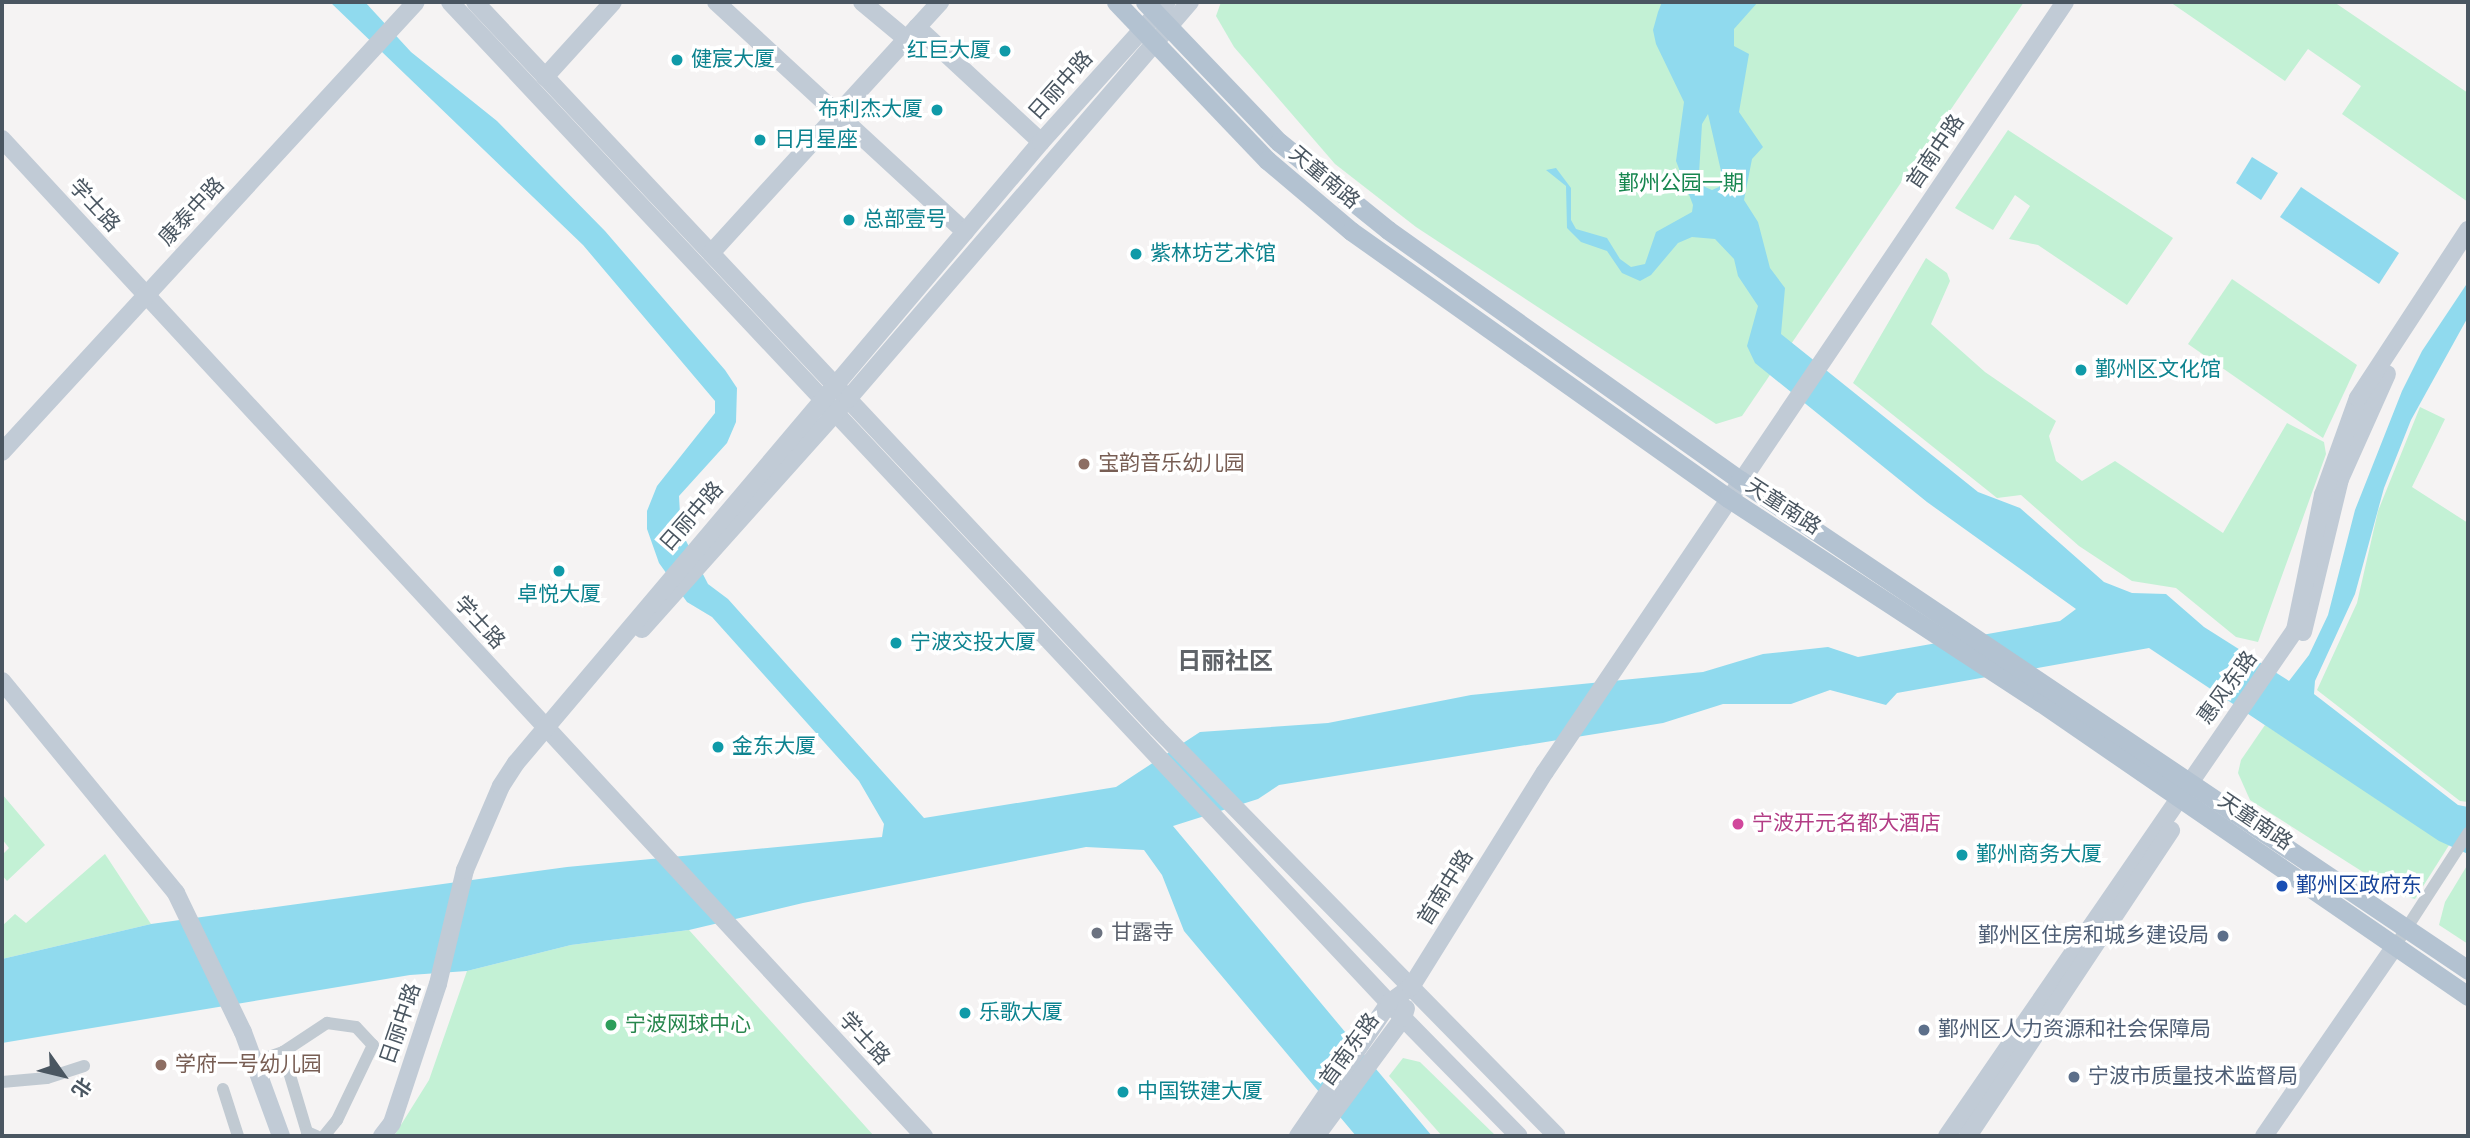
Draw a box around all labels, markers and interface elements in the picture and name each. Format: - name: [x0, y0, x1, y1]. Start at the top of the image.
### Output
- place label: 红巨大厦: [907, 38, 991, 64]
- marker: 红巨大厦: [997, 43, 1013, 59]
- street label: 日丽中路: [1024, 46, 1098, 126]
- place label: 健宸大厦: [691, 47, 775, 73]
- marker: 健宸大厦: [669, 52, 685, 68]
- place label: 布利杰大厦: [818, 97, 923, 123]
- marker: 布利杰大厦: [929, 102, 945, 118]
- street label: 首南中路: [1902, 110, 1970, 194]
- place label: 日月星座: [774, 127, 858, 153]
- marker: 日月星座: [752, 132, 768, 148]
- street label: 天童南路: [1284, 141, 1364, 215]
- park label: 鄞州公园一期: [1618, 171, 1744, 197]
- street label: 康泰中路: [154, 173, 230, 251]
- street label: 学士路: [63, 174, 125, 238]
- place label: 总部壹号: [863, 207, 947, 233]
- marker: 总部壹号: [841, 212, 857, 228]
- place label: 紫林坊艺术馆: [1150, 241, 1276, 267]
- marker: 紫林坊艺术馆: [1128, 246, 1144, 262]
- place label: 鄞州区文化馆: [2095, 357, 2221, 383]
- marker: 鄞州区文化馆: [2073, 362, 2089, 378]
- place label: 宝韵音乐幼儿园: [1098, 451, 1245, 477]
- marker: 宝韵音乐幼儿园: [1076, 456, 1092, 472]
- street label: 天童南路: [1741, 474, 1825, 540]
- street label: 日丽中路: [655, 477, 729, 557]
- marker: 卓悦大厦: [551, 563, 567, 579]
- place label: 卓悦大厦: [517, 582, 601, 608]
- street label: 学士路: [448, 591, 510, 655]
- place label: 宁波交投大厦: [910, 630, 1036, 656]
- marker: 宁波交投大厦: [888, 635, 904, 651]
- street label: 惠风东路: [2193, 647, 2263, 729]
- district label: 日丽社区: [1177, 648, 1273, 676]
- place label: 金东大厦: [732, 734, 816, 760]
- marker: 金东大厦: [710, 739, 726, 755]
- street label: 天童南路: [2213, 788, 2297, 856]
- place label: 宁波开元名都大酒店: [1752, 811, 1941, 837]
- marker: 宁波开元名都大酒店: [1730, 816, 1746, 832]
- place label: 鄞州商务大厦: [1976, 842, 2102, 868]
- street label: 首南中路: [1413, 846, 1479, 930]
- marker: 鄞州商务大厦: [1954, 847, 1970, 863]
- place label: 鄞州区政府东: [2296, 873, 2422, 899]
- marker: 鄞州区政府东: [2274, 878, 2290, 894]
- place label: 甘露寺: [1111, 920, 1174, 946]
- place label: 鄞州区住房和城乡建设局: [1978, 923, 2209, 949]
- marker: 甘露寺: [1089, 925, 1105, 941]
- marker: 鄞州区住房和城乡建设局: [2215, 928, 2231, 944]
- street label: 日丽中路: [375, 980, 427, 1068]
- place label: 乐歌大厦: [979, 1000, 1063, 1026]
- marker: 乐歌大厦: [957, 1005, 973, 1021]
- street label: 学士路: [833, 1007, 895, 1071]
- street label: 首南东路: [1315, 1009, 1385, 1091]
- place label: 宁波网球中心: [625, 1012, 751, 1038]
- marker: 宁波网球中心: [603, 1017, 619, 1033]
- place label: 鄞州区人力资源和社会保障局: [1938, 1017, 2211, 1043]
- marker: 鄞州区人力资源和社会保障局: [1916, 1022, 1932, 1038]
- north arrow: [28, 1040, 98, 1110]
- place label: 学府一号幼儿园: [175, 1052, 322, 1078]
- marker: 学府一号幼儿园: [153, 1057, 169, 1073]
- place label: 宁波市质量技术监督局: [2088, 1064, 2298, 1090]
- marker: 宁波市质量技术监督局: [2066, 1069, 2082, 1085]
- text: 北: [66, 1073, 96, 1101]
- place label: 中国铁建大厦: [1137, 1079, 1263, 1105]
- marker: 中国铁建大厦: [1115, 1084, 1131, 1100]

